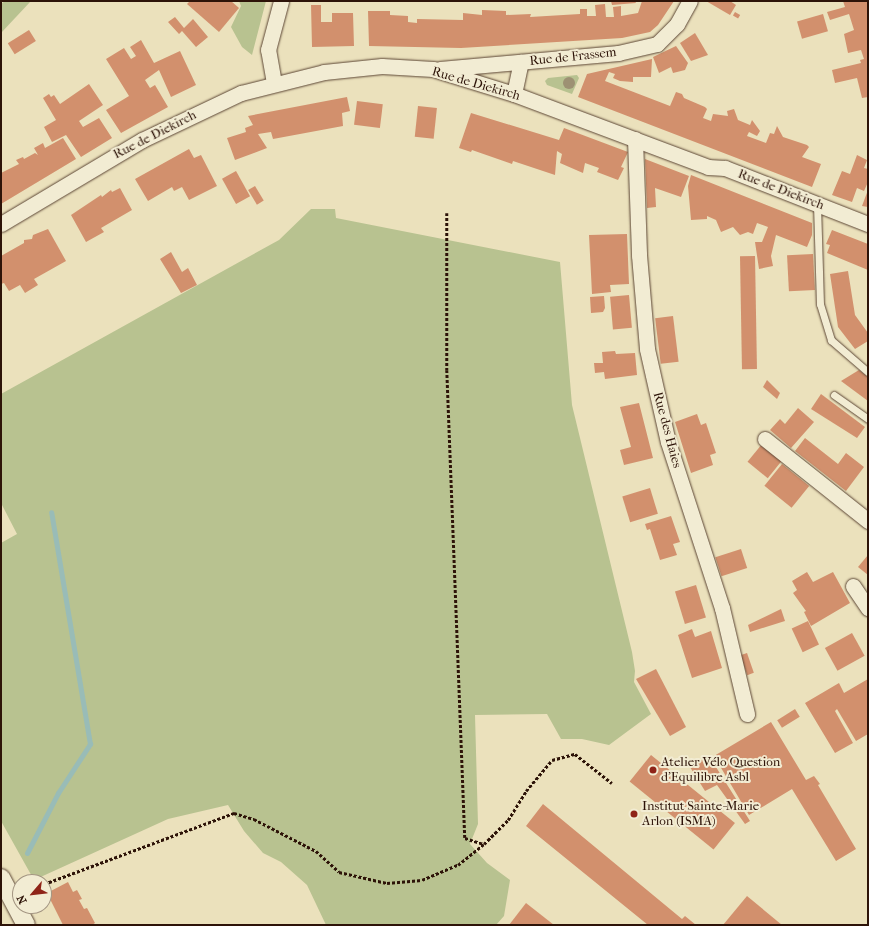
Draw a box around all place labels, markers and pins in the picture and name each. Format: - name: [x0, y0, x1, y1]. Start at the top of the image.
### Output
- place label: Atelier Vélo Question d'Equilibre Asbl: [661, 755, 780, 786]
- marker: Atelier Vélo Question d'Equilibre Asbl: [648, 765, 658, 775]
- place label: Institut Sainte-Marie Arlon (ISMA): [642, 799, 759, 830]
- marker: Institut Sainte-Marie Arlon (ISMA): [629, 809, 639, 819]

